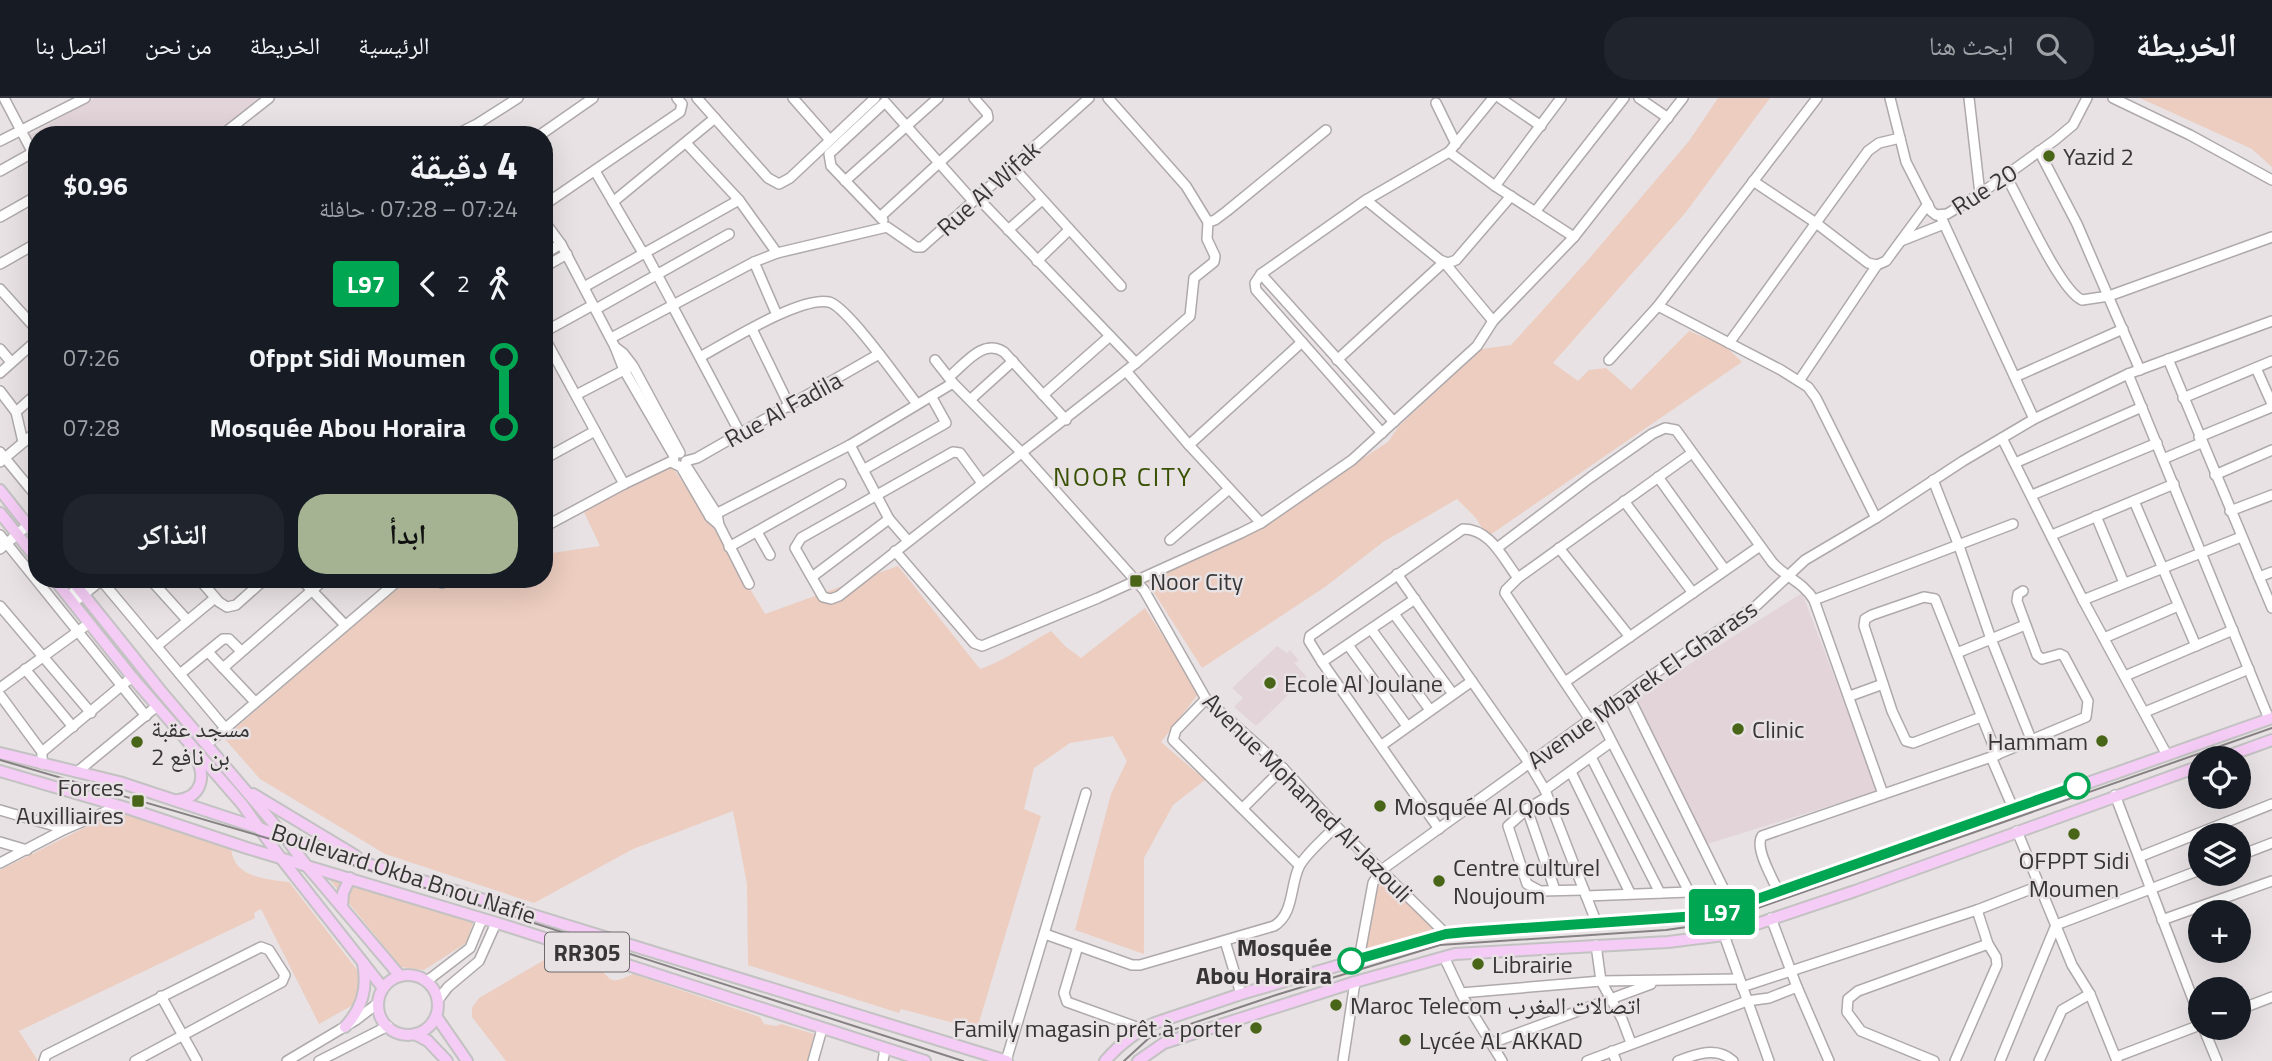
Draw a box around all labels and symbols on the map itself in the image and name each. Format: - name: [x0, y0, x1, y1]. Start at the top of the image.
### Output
- street label: Rue Al Wifak: [928, 131, 1048, 244]
- place label: Yazid 2: [2063, 138, 2134, 174]
- marker: Yazid 2: [2041, 148, 2057, 164]
- street label: Rue 20: [1944, 154, 2024, 224]
- street label: Rue Al Fadila: [718, 362, 848, 456]
- district label: NOOR CITY: [1053, 457, 1193, 496]
- place label: Noor City: [1150, 563, 1244, 599]
- marker: Noor City: [1128, 573, 1144, 589]
- street label: Avenue Mbarek El-Gharass: [1520, 591, 1764, 777]
- place label: Ecole Al Joulane: [1284, 665, 1443, 701]
- marker: Ecole Al Joulane: [1262, 675, 1278, 691]
- street label: Avenue Mohamed Al-Jazouli: [1195, 684, 1421, 910]
- place label: مسجد عقبة بن نافع 2: [151, 710, 250, 774]
- place label: Clinic: [1752, 711, 1804, 747]
- marker: Clinic: [1730, 721, 1746, 737]
- place label: Hammam: [1988, 723, 2088, 759]
- marker: Hammam: [2094, 733, 2110, 749]
- marker: مسجد عقبة بن نافع 2: [129, 734, 145, 750]
- place label: Forces Auxilliaires: [16, 769, 124, 833]
- unlabelled marker: [2064, 773, 2090, 799]
- place label: Mosquée Al Qods: [1394, 788, 1570, 824]
- marker: Forces Auxilliaires: [130, 793, 146, 809]
- marker: Mosquée Al Qods: [1372, 798, 1388, 814]
- street label: Boulevard Okba Bnou Nafie: [267, 813, 541, 933]
- marker: OFPPT Sidi Moumen: [2066, 826, 2082, 842]
- place label: OFPPT Sidi Moumen: [2018, 842, 2130, 906]
- place label: Centre culturel Noujoum: [1453, 849, 1600, 913]
- marker: Centre culturel Noujoum: [1431, 873, 1447, 889]
- line badge: L97: [1682, 889, 1762, 935]
- place label: Mosquée Abou Horaira: [1196, 929, 1332, 993]
- road number: RR305: [545, 932, 629, 972]
- place label: Librairie: [1492, 946, 1573, 982]
- marker: Mosquée Abou Horaira: [1338, 948, 1364, 974]
- marker: Librairie: [1470, 956, 1486, 972]
- place label: Maroc Telecom اتصالات المغرب: [1350, 987, 1641, 1023]
- marker: Maroc Telecom اتصالات المغرب: [1328, 997, 1344, 1013]
- place label: Family magasin prêt à porter: [953, 1010, 1242, 1046]
- marker: Family magasin prêt à porter: [1248, 1020, 1264, 1036]
- place label: Lycée AL AKKAD: [1419, 1022, 1583, 1058]
- marker: Lycée AL AKKAD: [1397, 1032, 1413, 1048]

